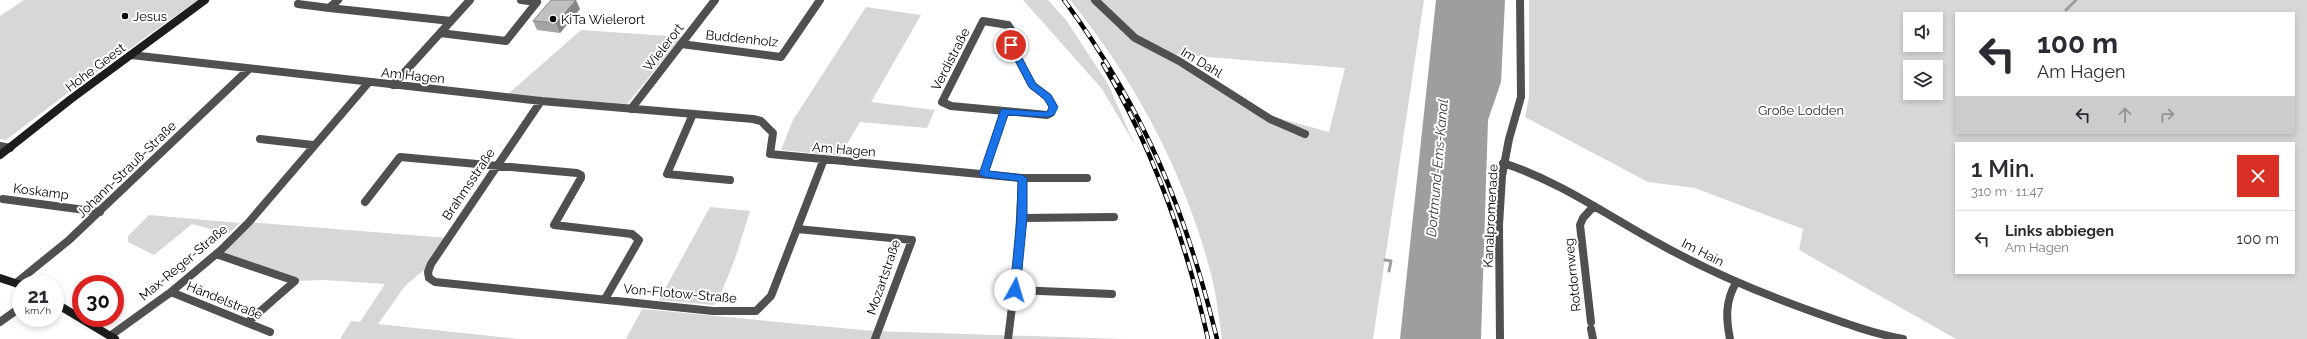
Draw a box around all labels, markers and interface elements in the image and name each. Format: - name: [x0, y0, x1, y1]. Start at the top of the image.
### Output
- place label: Jesus: [133, 9, 167, 24]
- marker: Jesus: [120, 11, 130, 21]
- place label: KiTa Wielerort: [561, 12, 646, 27]
- map controls: [1903, 12, 1943, 100]
- button: sound: [1903, 12, 1943, 52]
- marker: KiTa Wielerort: [548, 14, 558, 24]
- street label: Wielerort: [640, 20, 687, 74]
- street label: Verdistraße: [928, 25, 973, 93]
- street label: Buddenholz: [705, 27, 779, 50]
- text: 100 m: [2037, 27, 2118, 60]
- pin: [994, 28, 1028, 62]
- icon: left: [1971, 28, 2023, 80]
- icon: arrive: [1000, 34, 1022, 56]
- street label: Hohe Geest: [62, 40, 129, 95]
- street label: Im Dahl: [1178, 44, 1226, 81]
- button: layers: [1903, 60, 1943, 100]
- text: Am Hagen: [2037, 61, 2126, 82]
- street label: Am Hagen: [380, 65, 446, 86]
- water label: Dortmund-Ems-Kanal: [1423, 98, 1451, 238]
- park label: Große Lodden: [1758, 103, 1844, 118]
- icon: left: [2072, 104, 2094, 126]
- icon: ahead: [2114, 104, 2136, 126]
- icon: right: [2156, 104, 2178, 126]
- street label: Johann-Strauß-Straße: [74, 118, 179, 221]
- street label: Am Hagen: [811, 139, 876, 160]
- street label: Brahmsstraße: [439, 145, 498, 223]
- text: 1 Min.: [1971, 154, 2034, 183]
- button: close: [2237, 155, 2279, 197]
- street label: Kanalpromenade: [1480, 163, 1501, 268]
- street label: Koskamp: [12, 181, 70, 202]
- text: 310 m · 11:47: [1971, 184, 2043, 199]
- street label: Max-Reger-Straße: [136, 221, 231, 303]
- text: Links abbiegen: [2005, 222, 2114, 240]
- icon: left: [1971, 228, 1993, 250]
- text: 100 m: [2237, 230, 2279, 248]
- street label: Im Hain: [1679, 235, 1726, 269]
- street label: Mozartstraße: [864, 237, 903, 317]
- street label: Rotdornweg: [1561, 237, 1584, 313]
- text: Am Hagen: [2005, 240, 2069, 255]
- position arrow: [994, 269, 1036, 311]
- speed limit sign: 30: [72, 275, 124, 327]
- street label: Händelstraße: [185, 278, 265, 323]
- street label: Von-Flotow-Straße: [623, 281, 738, 306]
- text: 21: [27, 284, 49, 308]
- text: km/h: [25, 305, 51, 316]

